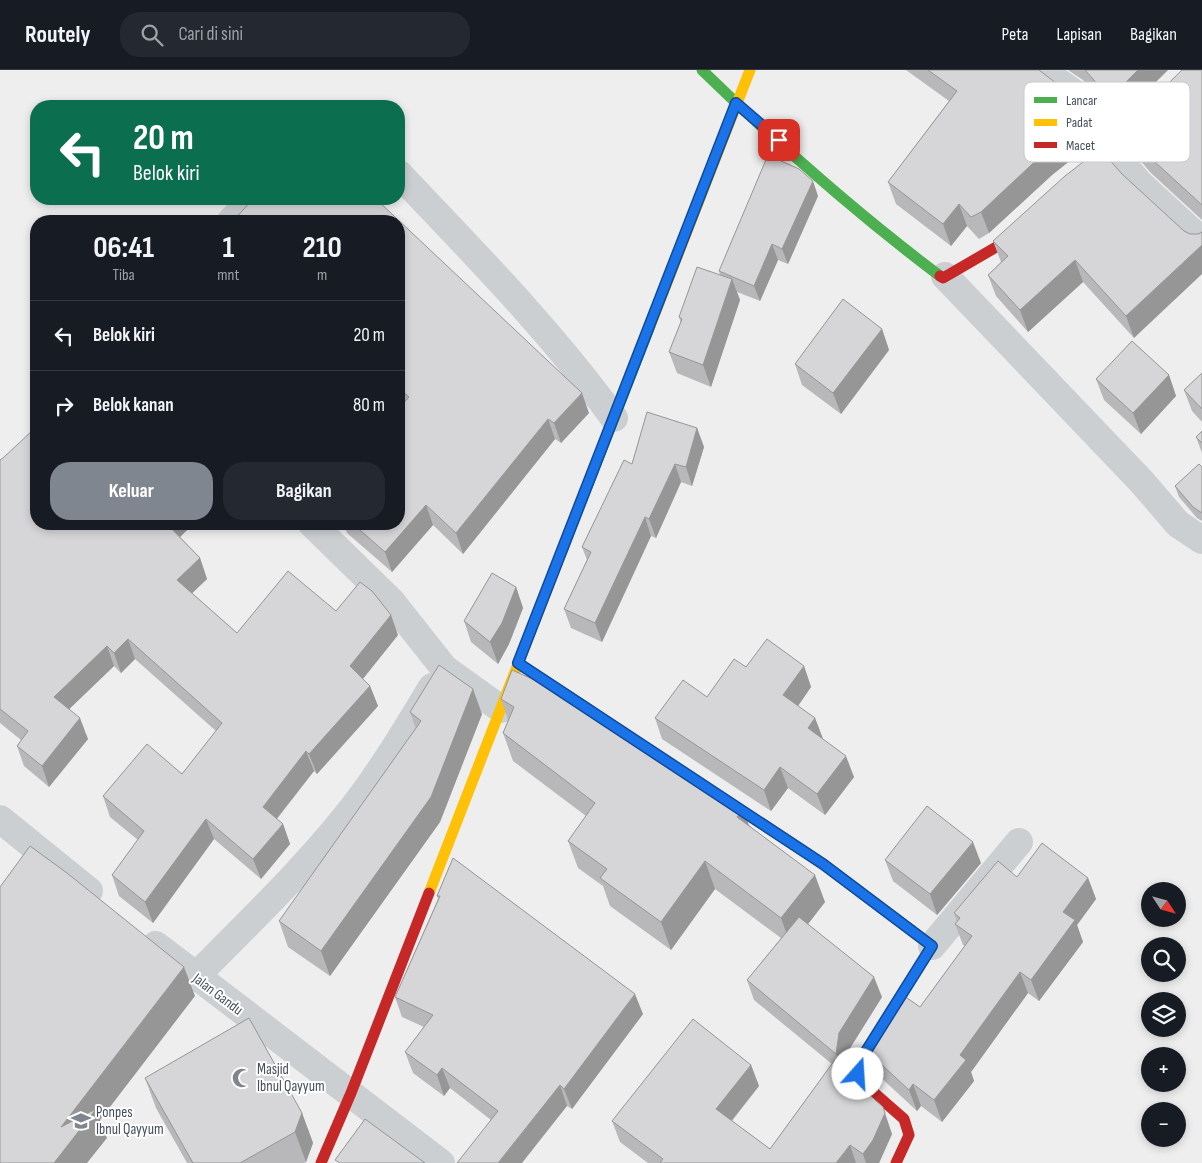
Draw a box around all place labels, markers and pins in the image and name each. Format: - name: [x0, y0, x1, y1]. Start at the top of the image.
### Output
- pin: [758, 119, 800, 161]
- place label: Masjid Ibnul Qayyum: [257, 1060, 325, 1096]
- mosque icon: Masjid Ibnul Qayyum: [231, 1067, 253, 1089]
- place label: Ponpes Ibnul Qayyum: [96, 1103, 164, 1139]
- school or university icon: Ponpes Ibnul Qayyum: [70, 1110, 92, 1132]

